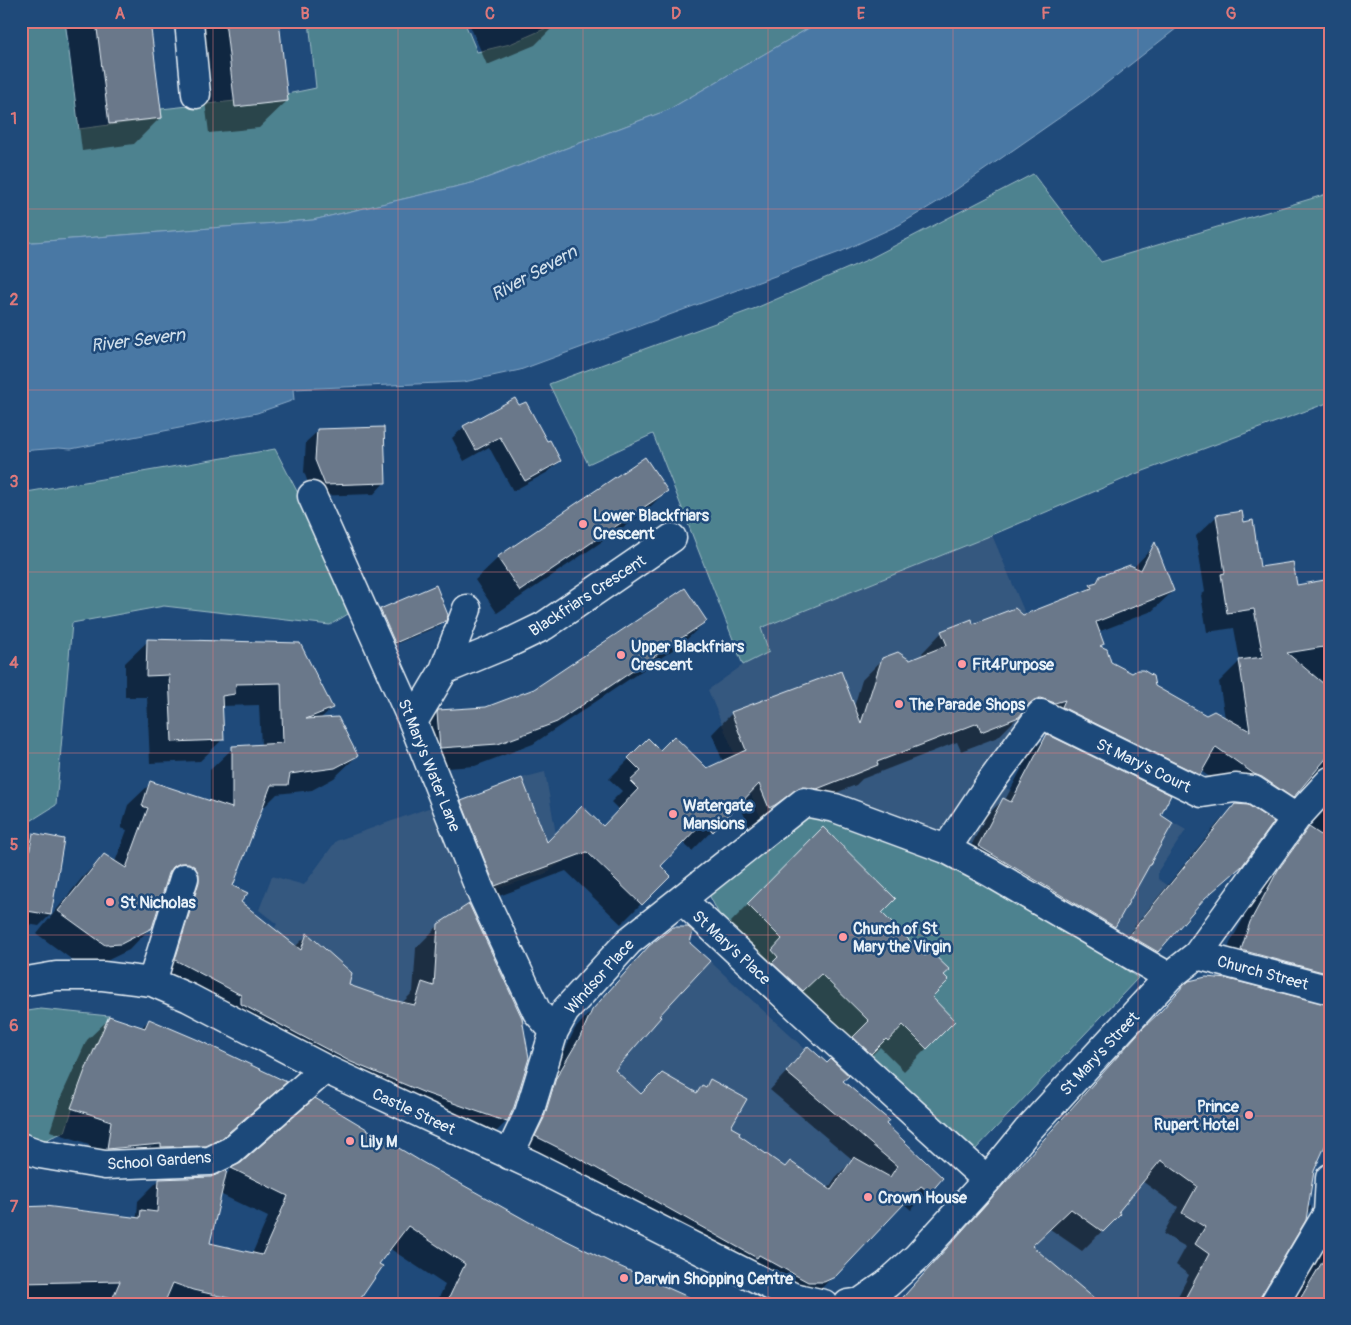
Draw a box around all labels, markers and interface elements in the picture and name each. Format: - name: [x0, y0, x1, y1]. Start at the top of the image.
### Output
- text: A: [115, 4, 126, 24]
- text: B: [300, 4, 310, 24]
- text: C: [485, 4, 495, 24]
- text: D: [671, 4, 681, 24]
- text: E: [857, 4, 866, 24]
- text: F: [1041, 4, 1051, 24]
- text: G: [1226, 4, 1237, 24]
- text: 1: [11, 109, 17, 129]
- water label: River Severn: [487, 240, 582, 306]
- text: 2: [10, 290, 19, 310]
- water label: River Severn: [90, 323, 187, 358]
- text: 3: [10, 472, 19, 492]
- place label: Lower Blackfriars Crescent: [593, 506, 710, 544]
- marker: Lower Blackfriars Crescent: [577, 518, 589, 530]
- street label: Blackfriars Crescent: [525, 550, 650, 641]
- place label: Upper Blackfriars Crescent: [631, 637, 745, 675]
- marker: Upper Blackfriars Crescent: [615, 649, 627, 661]
- text: 4: [9, 653, 19, 673]
- place label: Fit4Purpose: [972, 655, 1055, 675]
- marker: Fit4Purpose: [956, 658, 968, 670]
- place label: The Parade Shops: [908, 695, 1026, 715]
- street label: St Mary's Water Lane: [393, 696, 465, 835]
- marker: The Parade Shops: [893, 698, 905, 710]
- street label: St Mary's Court: [1093, 734, 1195, 798]
- place label: Watergate Mansions: [683, 796, 754, 834]
- marker: Watergate Mansions: [667, 808, 679, 820]
- text: 5: [10, 835, 19, 855]
- place label: St Nicholas: [120, 893, 196, 913]
- marker: St Nicholas: [104, 896, 116, 908]
- street label: St Mary's Place: [688, 906, 775, 989]
- place label: Church of St Mary the Virgin: [853, 919, 951, 957]
- marker: Church of St Mary the Virgin: [837, 931, 849, 943]
- street label: Windsor Place: [561, 935, 639, 1018]
- street label: Church Street: [1215, 951, 1311, 995]
- street label: St Mary's Street: [1056, 1007, 1144, 1100]
- text: 6: [9, 1016, 19, 1036]
- street label: Castle Street: [369, 1084, 459, 1140]
- place label: Prince Rupert Hotel: [1154, 1097, 1240, 1135]
- marker: Prince Rupert Hotel: [1243, 1109, 1255, 1121]
- place label: Lily M: [360, 1132, 398, 1152]
- marker: Lily M: [344, 1135, 356, 1147]
- street label: School Gardens: [106, 1147, 212, 1175]
- place label: Crown House: [878, 1188, 968, 1208]
- marker: Crown House: [862, 1191, 874, 1203]
- text: 7: [10, 1197, 19, 1217]
- place label: Darwin Shopping Centre: [634, 1269, 794, 1289]
- marker: Darwin Shopping Centre: [618, 1272, 630, 1284]

